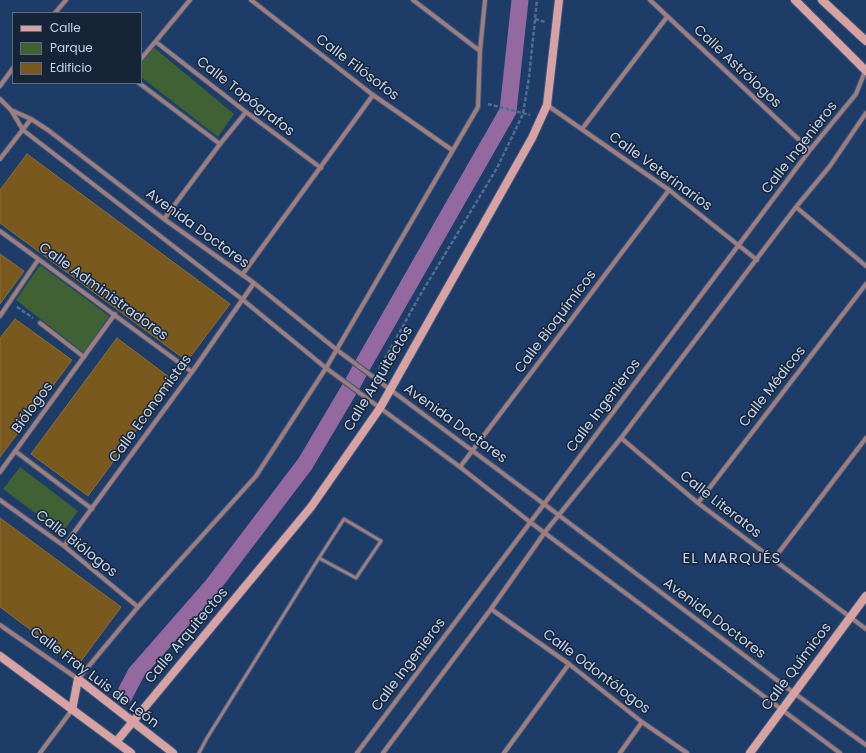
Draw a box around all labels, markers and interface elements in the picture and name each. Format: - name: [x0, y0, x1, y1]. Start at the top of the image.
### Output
- legend: [12, 12, 142, 84]
- text: Calle: [50, 19, 81, 36]
- street label: Calle Astrólogos: [690, 22, 784, 112]
- street label: Calle Filósofos: [312, 31, 402, 105]
- text: Parque: [50, 39, 93, 56]
- street label: Calle Topógrafos: [193, 54, 297, 140]
- text: Edificio: [50, 59, 92, 76]
- street label: Calle Ingenieros: [759, 98, 841, 198]
- street label: Calle Veterinarios: [605, 129, 715, 215]
- street label: Avenida Doctores: [142, 186, 252, 272]
- street label: Calle Administradores: [35, 240, 171, 344]
- street label: Calle Bioquímicos: [512, 267, 600, 377]
- street label: Calle Arquitectos: [341, 323, 417, 435]
- street label: Calle Médicos: [736, 343, 810, 431]
- street label: Calle Economistas: [106, 352, 196, 466]
- street label: Calle Ingenieros: [563, 356, 645, 456]
- street label: Biólogos: [9, 379, 57, 437]
- street label: Avenida Doctores: [400, 381, 510, 467]
- street label: Calle Literatos: [676, 468, 764, 542]
- street label: Calle Biólogos: [32, 507, 120, 581]
- district label: EL MARQUÉS: [683, 550, 781, 568]
- street label: Avenida Doctores: [660, 575, 768, 663]
- street label: Calle Arquitectos: [142, 585, 232, 687]
- street label: Calle Ingenieros: [368, 615, 450, 715]
- street label: Calle Químicos: [759, 620, 835, 714]
- street label: Calle Fray Luis de León: [26, 624, 162, 732]
- street label: Calle Odontólogos: [539, 626, 653, 718]

